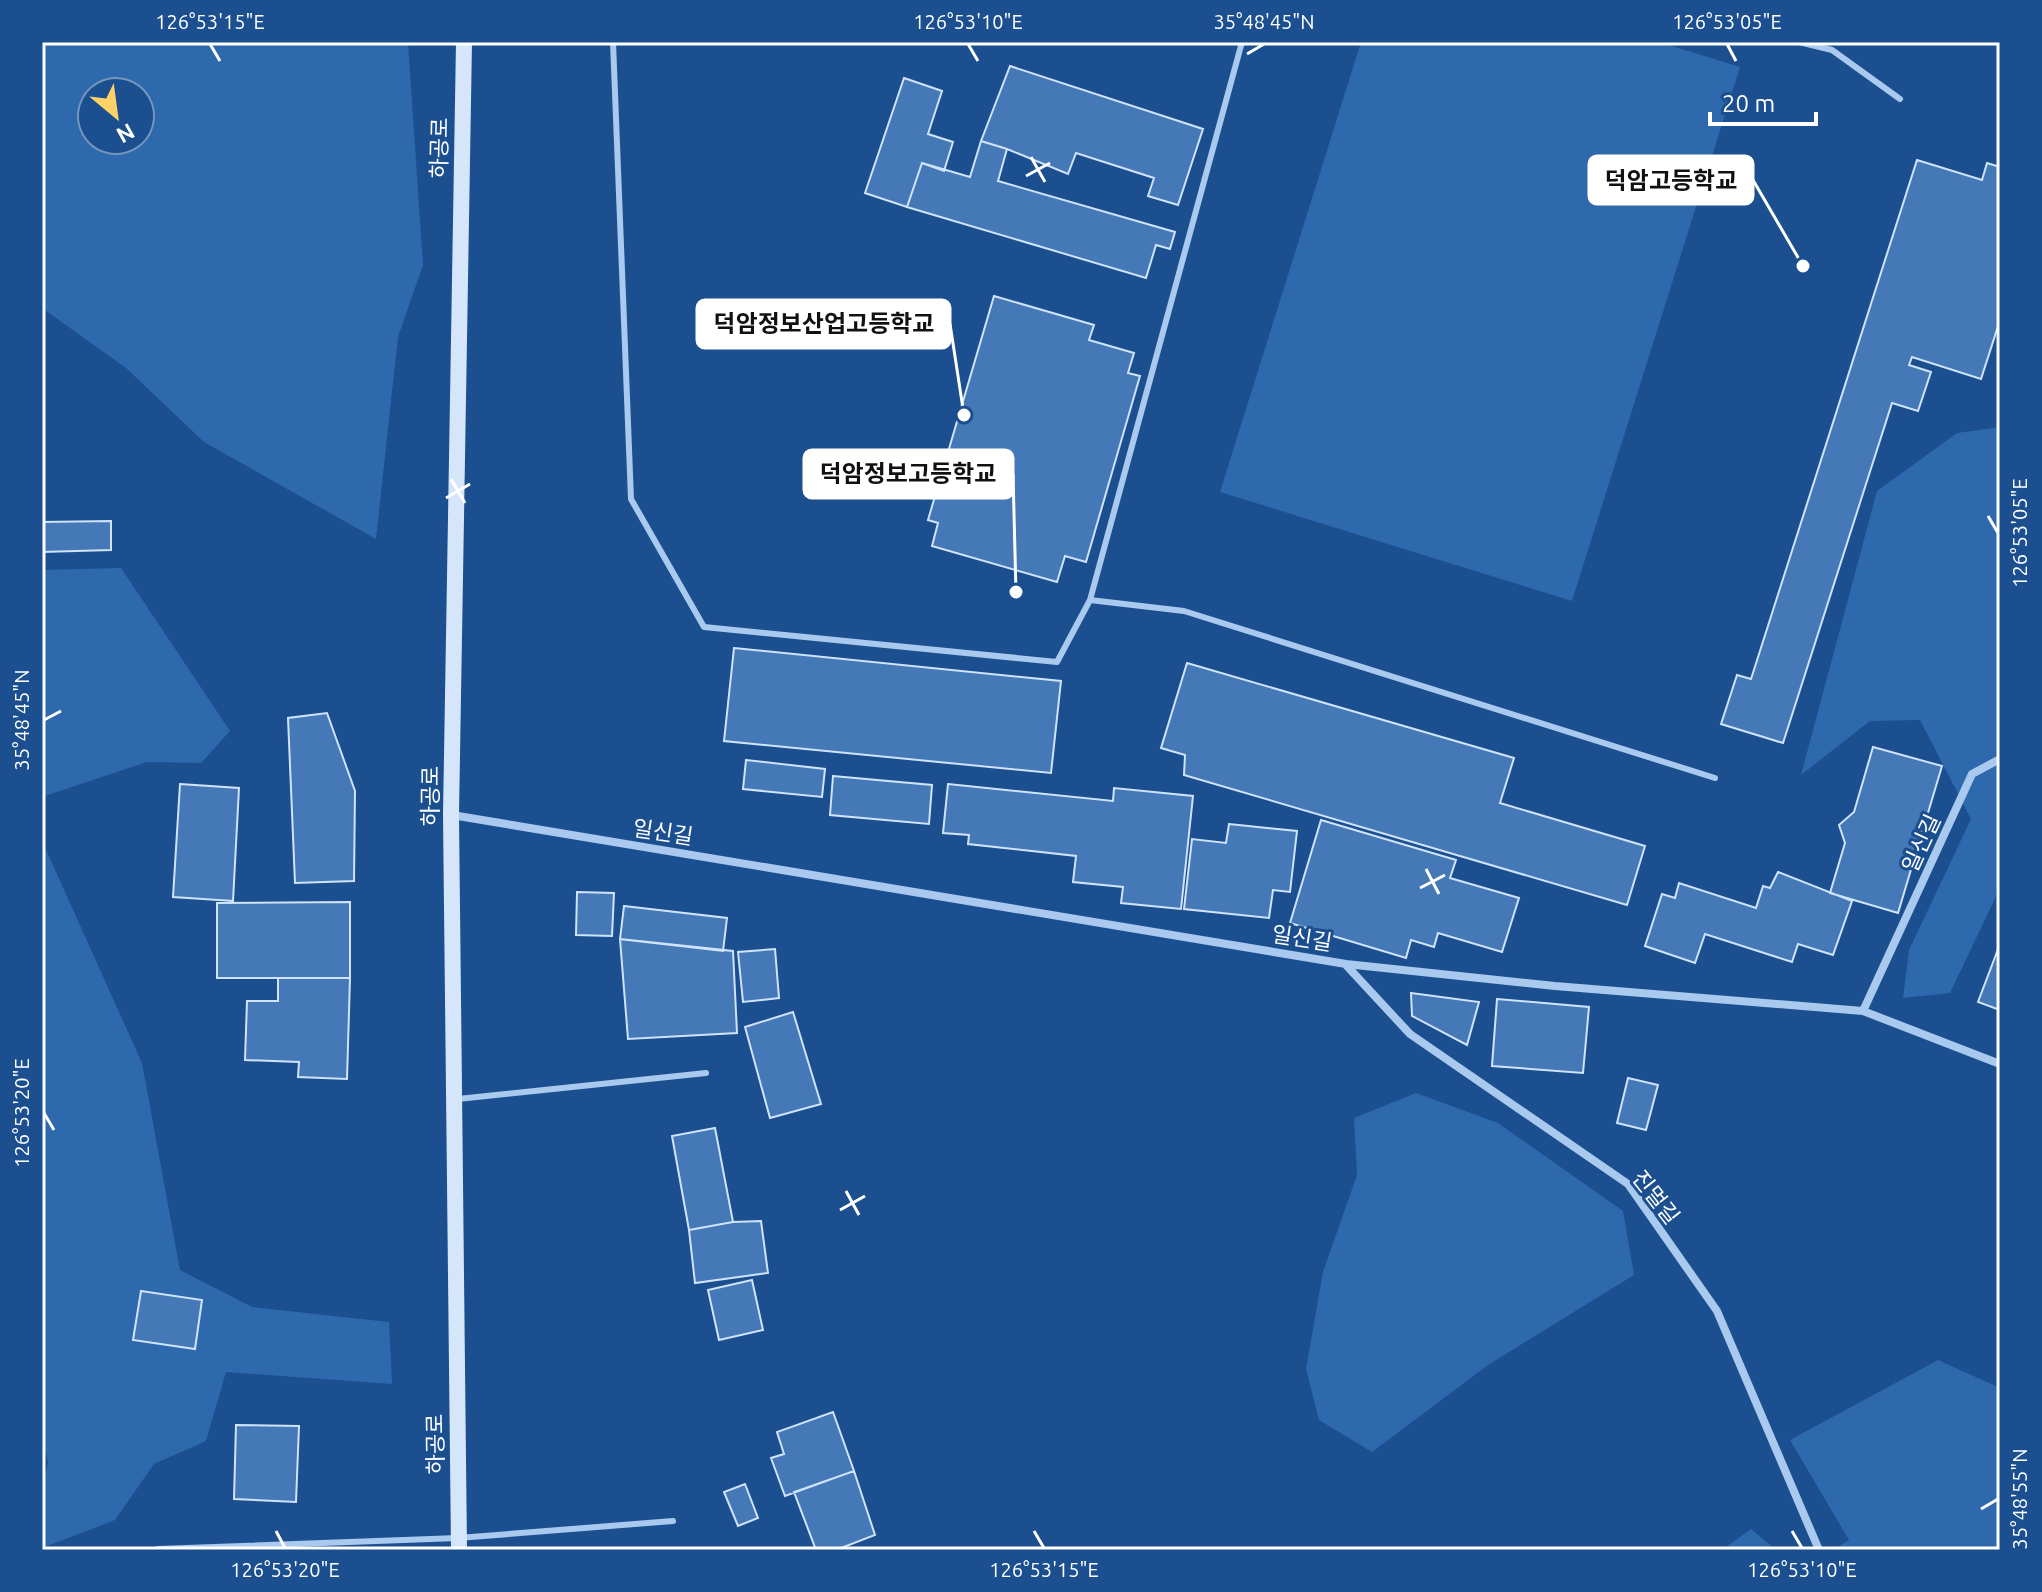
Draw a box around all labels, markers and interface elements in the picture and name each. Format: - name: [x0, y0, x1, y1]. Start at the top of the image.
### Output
- text: 126°53'15"E: [155, 10, 265, 33]
- text: 126°53'10"E: [913, 10, 1023, 33]
- text: 35°48'45"N: [1213, 10, 1315, 33]
- text: 126°53'05"E: [1672, 10, 1782, 33]
- north arrow: [76, 76, 156, 156]
- scale bar: [1710, 76, 1816, 126]
- text: 20 m: [1722, 90, 1775, 117]
- street label: 하공로: [425, 117, 452, 179]
- text: N: [113, 119, 139, 149]
- callout: 덕암고등학교: [1589, 156, 1753, 204]
- text: 덕암고등학교: [1605, 167, 1737, 194]
- callout: 덕암정보산업고등학교: [697, 300, 950, 348]
- text: 덕암정보산업고등학교: [714, 310, 934, 337]
- callout: 덕암정보고등학교: [804, 450, 1013, 498]
- text: 덕암정보고등학교: [820, 460, 996, 487]
- text: 126°53'05"E: [2008, 478, 2031, 588]
- text: 35°48'45"N: [10, 669, 33, 771]
- street label: 하공로: [417, 766, 442, 826]
- street label: 일신길: [1896, 810, 1945, 876]
- street label: 일신길: [631, 814, 695, 849]
- street label: 일신길: [1270, 920, 1334, 955]
- text: 126°53'20"E: [10, 1058, 33, 1168]
- street label: 진멀길: [1628, 1165, 1685, 1228]
- street label: 하공로: [421, 1413, 448, 1475]
- text: 35°48'55"N: [2008, 1448, 2031, 1550]
- text: 126°53'20"E: [230, 1558, 340, 1581]
- text: 126°53'15"E: [989, 1558, 1099, 1581]
- text: 126°53'10"E: [1747, 1558, 1857, 1581]

